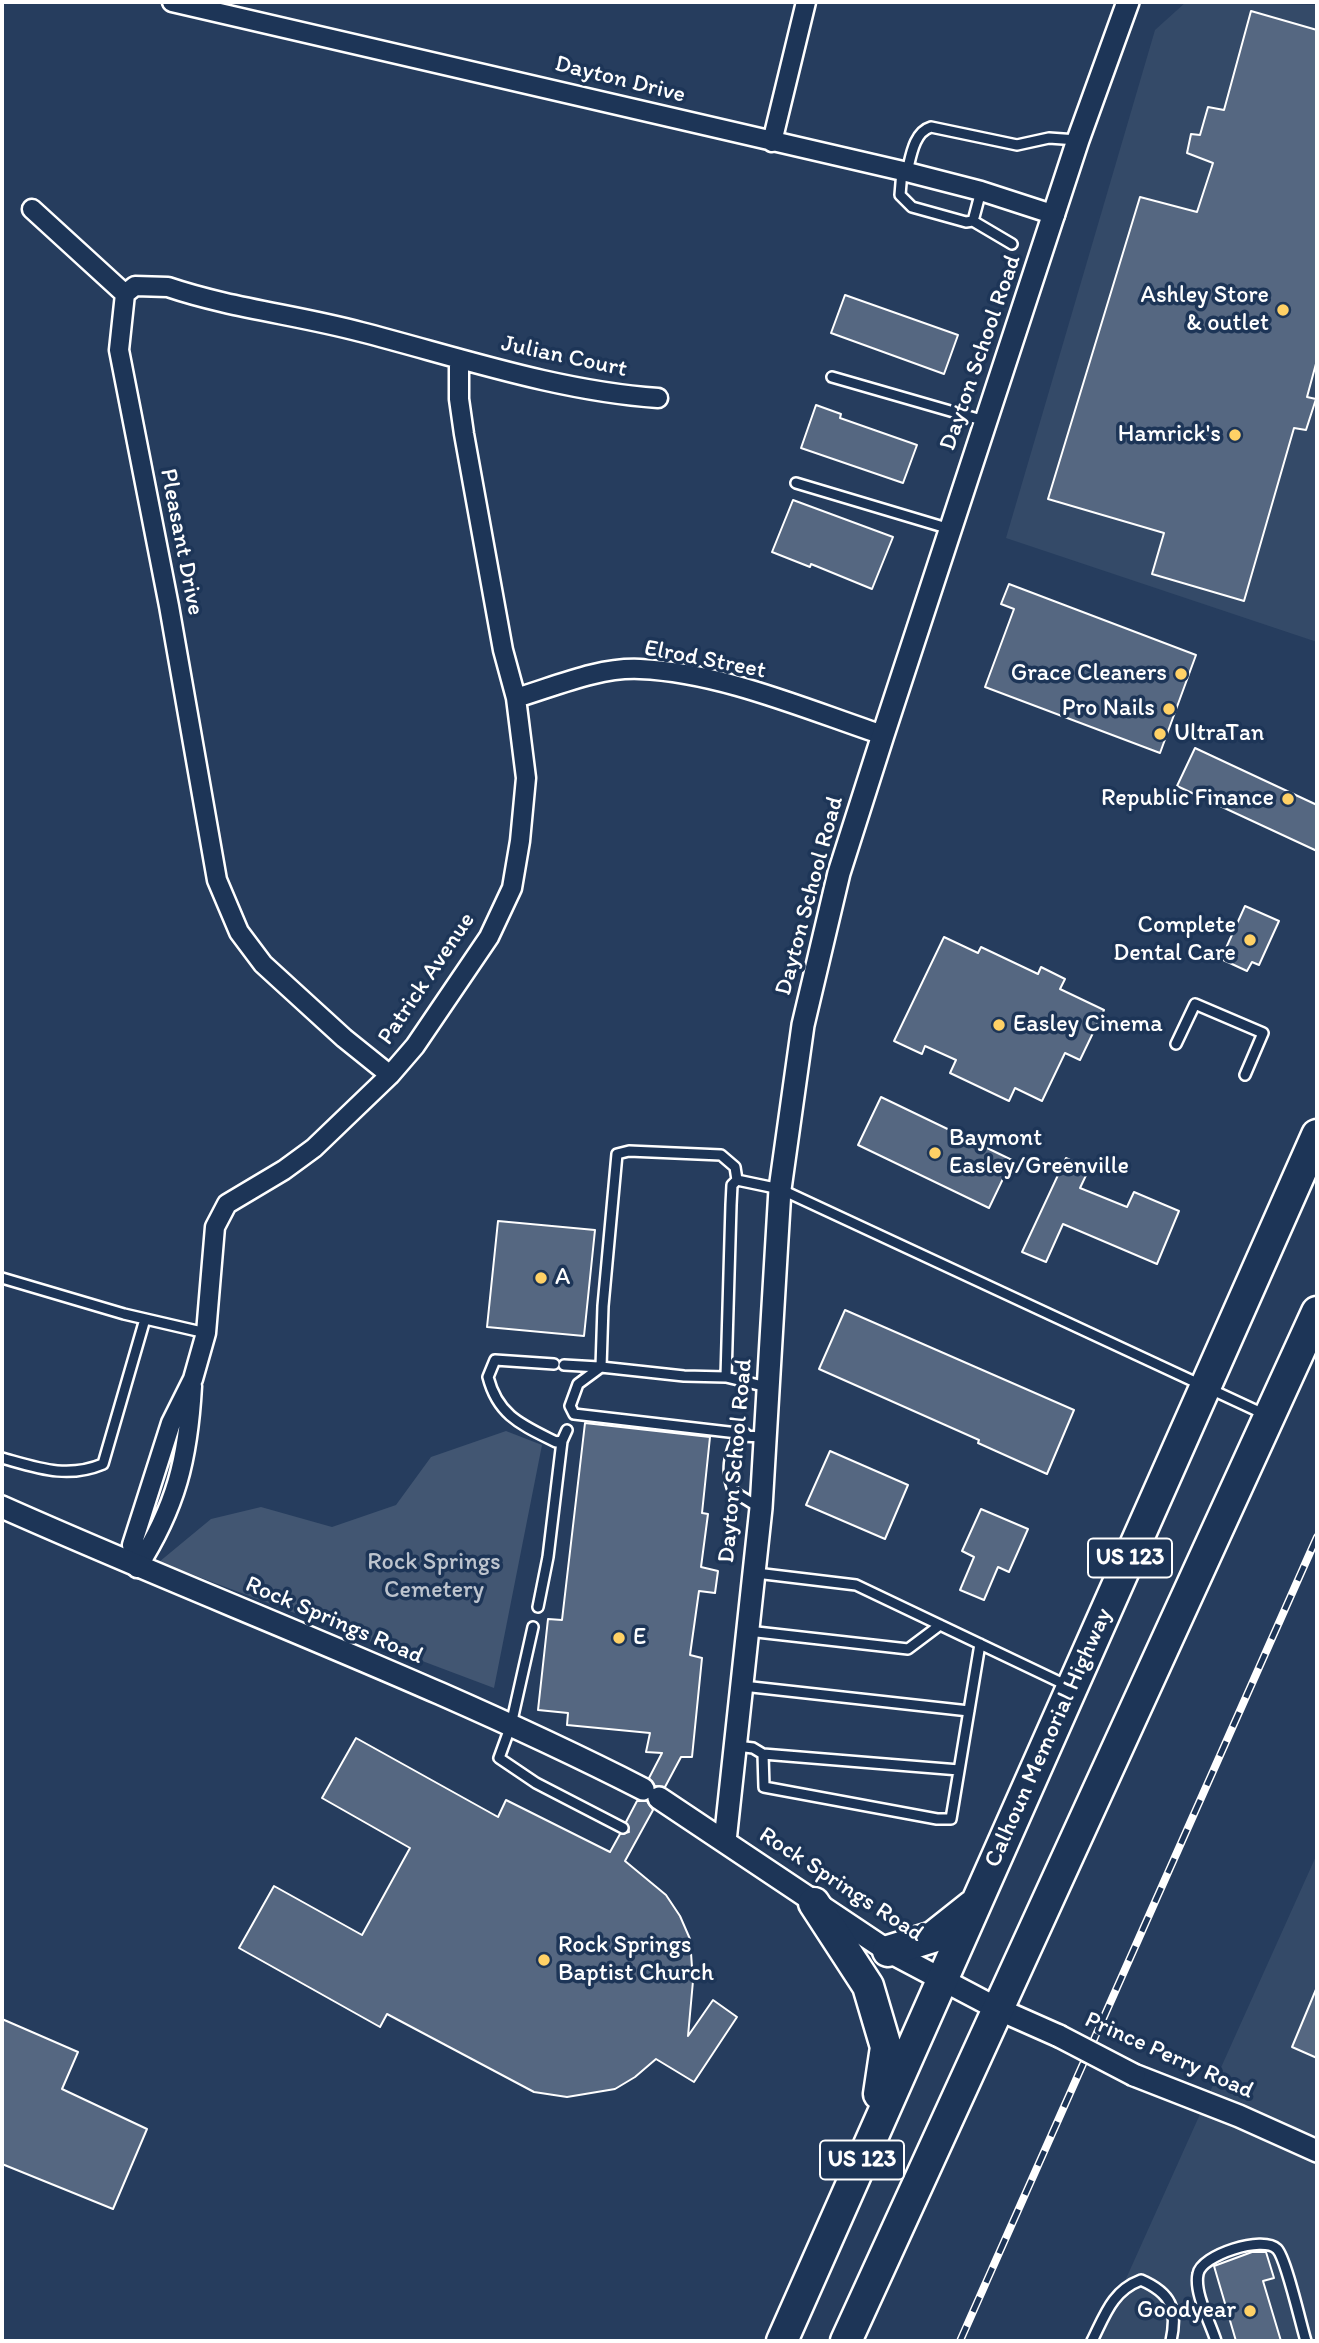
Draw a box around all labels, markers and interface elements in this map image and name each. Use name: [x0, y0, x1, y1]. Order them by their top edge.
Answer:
street label: Dayton Drive: [552, 50, 688, 110]
street label: Dayton School Road: [934, 251, 1028, 455]
place label: Ashley Store & outlet: [1141, 282, 1269, 338]
marker: Ashley Store & outlet: [1275, 302, 1291, 318]
street label: Julian Court: [499, 330, 629, 384]
place label: Hamrick's: [1118, 421, 1221, 449]
marker: Hamrick's: [1227, 427, 1243, 443]
street label: Pleasant Drive: [153, 466, 209, 618]
street label: Elrod Street: [642, 634, 768, 686]
place label: Grace Cleaners: [1011, 660, 1167, 688]
marker: Grace Cleaners: [1173, 666, 1189, 682]
place label: Pro Nails: [1062, 695, 1155, 723]
marker: Pro Nails: [1161, 701, 1177, 717]
place label: UltraTan: [1174, 720, 1264, 748]
marker: UltraTan: [1152, 726, 1168, 742]
place label: Republic Finance: [1101, 785, 1274, 813]
marker: Republic Finance: [1280, 791, 1296, 807]
street label: Dayton School Road: [770, 793, 850, 999]
street label: Patrick Avenue: [372, 907, 482, 1051]
place label: Complete Dental Care: [1113, 912, 1236, 968]
marker: Complete Dental Care: [1242, 932, 1258, 948]
place label: Easley Cinema: [1013, 1011, 1163, 1039]
marker: Easley Cinema: [991, 1017, 1007, 1033]
place label: Baymont Easley/Greenville: [949, 1125, 1129, 1181]
marker: Baymont Easley/Greenville: [927, 1145, 943, 1161]
place label: A: [555, 1264, 570, 1292]
marker: A: [533, 1270, 549, 1286]
street label: Dayton School Road: [713, 1358, 759, 1564]
road number: US 123: [1088, 1539, 1172, 1578]
park label: Rock Springs Cemetery: [367, 1549, 501, 1605]
street label: Rock Springs Road: [241, 1571, 427, 1671]
street label: Calhoun Memorial Highway: [979, 1604, 1119, 1872]
place label: E: [633, 1624, 646, 1652]
marker: E: [611, 1630, 627, 1646]
street label: Rock Springs Road: [753, 1821, 929, 1949]
place label: Rock Springs Baptist Church: [558, 1932, 714, 1988]
marker: Rock Springs Baptist Church: [536, 1952, 552, 1968]
street label: Prince Perry Road: [1080, 2006, 1258, 2106]
road number: US 123: [820, 2140, 904, 2180]
place label: Goodyear: [1137, 2297, 1236, 2325]
marker: Goodyear: [1242, 2303, 1258, 2319]

